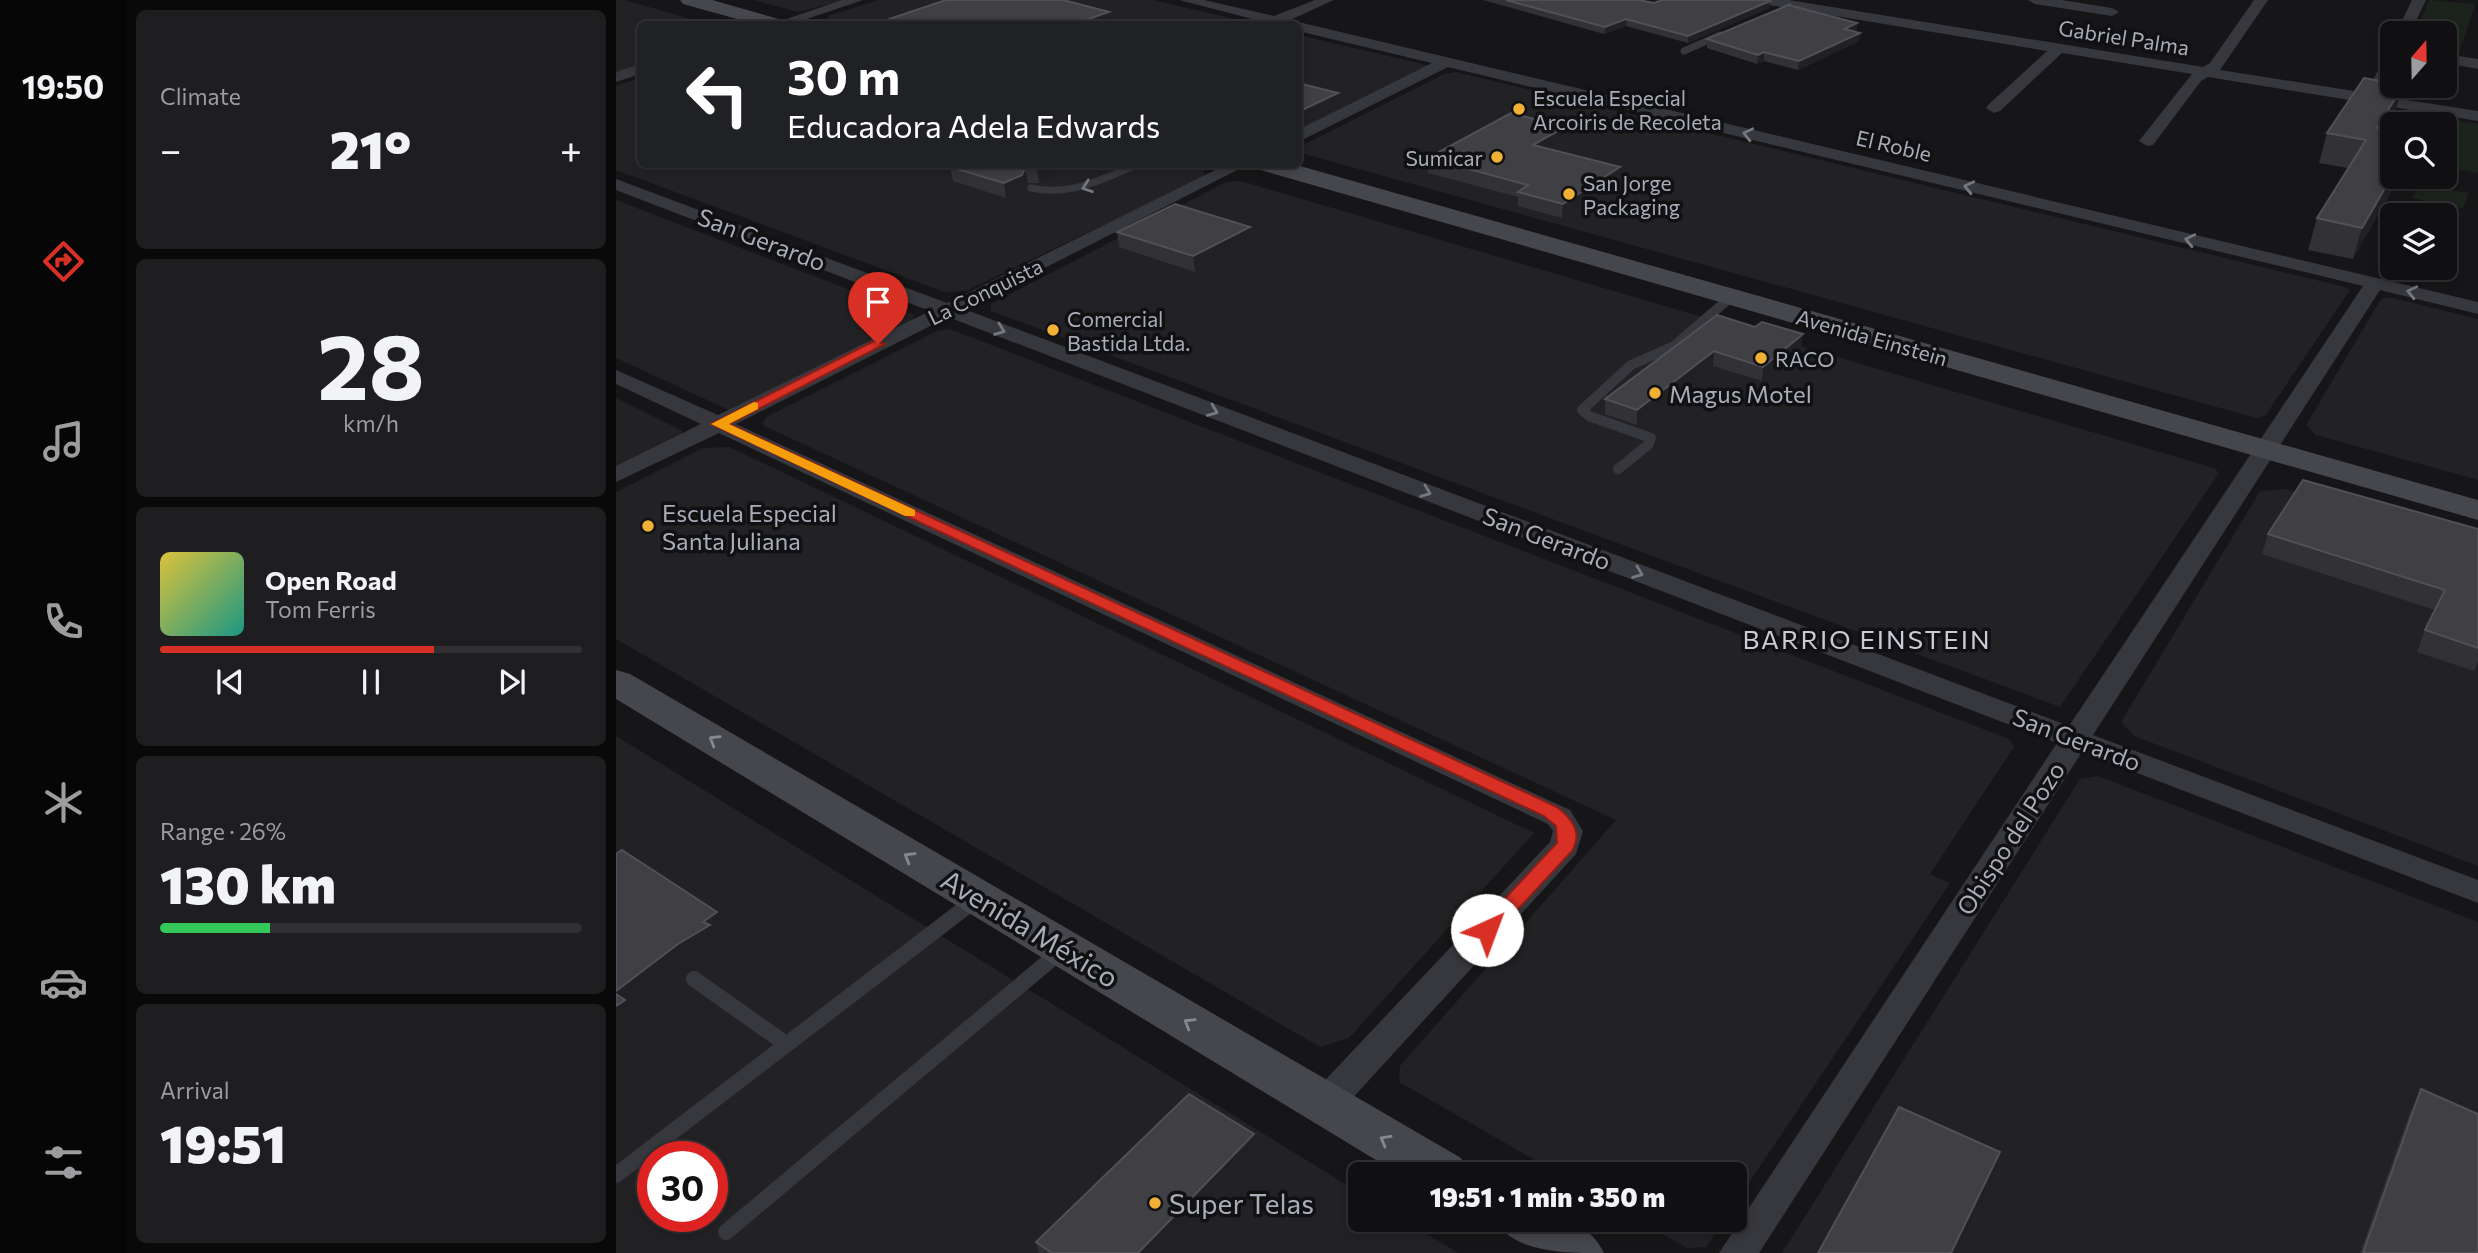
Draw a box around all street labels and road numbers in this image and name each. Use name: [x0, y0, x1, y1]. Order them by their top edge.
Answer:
street label: Gabriel Palma: [2057, 14, 2191, 60]
street label: El Roble: [1854, 124, 1934, 166]
street label: San Gerardo: [694, 201, 830, 277]
street label: La Conquista: [924, 252, 1046, 330]
street label: Avenida Einstein: [1794, 303, 1950, 371]
street label: San Gerardo: [1479, 500, 1615, 576]
street label: San Gerardo: [2009, 701, 2145, 777]
street label: Obispo del Pozo: [1950, 756, 2070, 920]
street label: Avenida México: [935, 862, 1125, 994]

